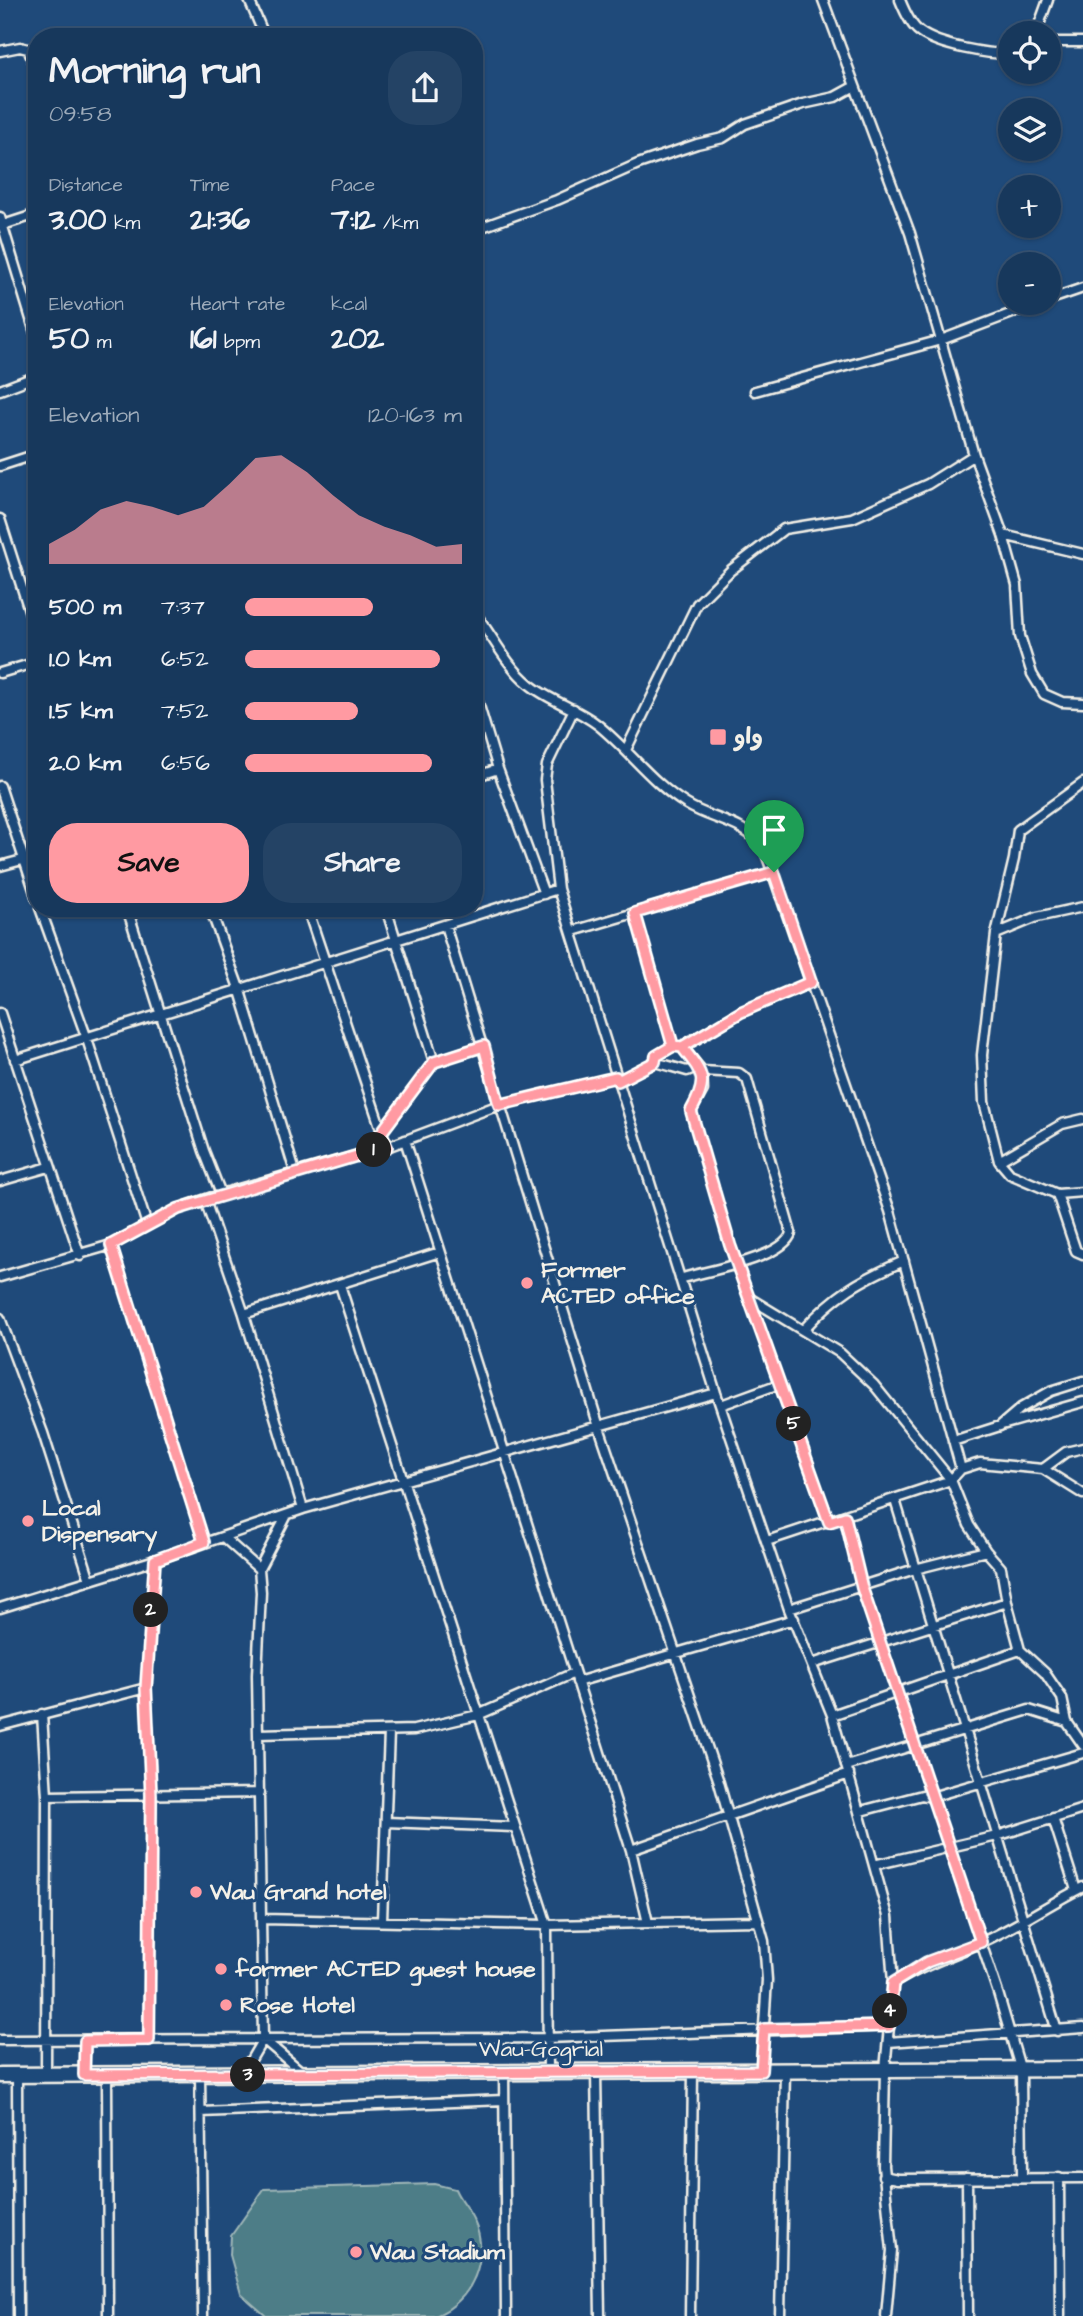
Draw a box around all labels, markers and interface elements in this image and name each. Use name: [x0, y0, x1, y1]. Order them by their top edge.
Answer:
map controls: [998, 21, 1061, 315]
button: locate: [998, 21, 1061, 84]
text: Morning run: [49, 46, 261, 98]
button: share: [388, 51, 462, 125]
text: 09:58: [49, 98, 112, 130]
button: layers: [998, 98, 1061, 161]
text: Distance: [49, 172, 123, 199]
text: Time: [190, 172, 230, 199]
text: Pace: [331, 172, 375, 199]
button: +: [998, 175, 1061, 238]
text: 3.00: [49, 199, 106, 241]
text: 21:36: [190, 199, 250, 241]
text: 7:12: [331, 199, 375, 241]
text: km: [106, 210, 140, 237]
text: /km: [375, 210, 418, 237]
button: −: [998, 252, 1061, 315]
text: Elevation: [49, 291, 124, 318]
text: Heart rate: [190, 291, 285, 318]
text: kcal: [331, 291, 367, 318]
text: 50: [49, 318, 89, 360]
text: 161: [190, 318, 216, 360]
text: 202: [331, 318, 384, 360]
text: m: [89, 329, 112, 356]
text: bpm: [216, 329, 260, 356]
text: Elevation: [49, 399, 140, 431]
text: 120–163 m: [368, 399, 462, 431]
text: 500 m: [49, 591, 121, 623]
text: 7:37: [161, 591, 205, 623]
text: 1.0 km: [49, 643, 111, 675]
text: 6:52: [161, 643, 209, 675]
text: 1.5 km: [49, 695, 113, 727]
text: 7:52: [161, 695, 208, 727]
place label: واو: [733, 721, 763, 753]
marker: واو: [708, 727, 728, 747]
text: 2.0 km: [49, 747, 121, 779]
text: 6:56: [161, 747, 210, 779]
pin: [744, 800, 804, 872]
icon: arrive: [755, 811, 793, 849]
button: Save: [49, 823, 249, 903]
button: Share: [263, 823, 462, 903]
pin: 1: [356, 1132, 392, 1168]
text: 1: [372, 1136, 375, 1163]
place label: Former ACTED office: [541, 1254, 695, 1312]
marker: Former ACTED office: [519, 1275, 535, 1291]
pin: 5: [776, 1406, 812, 1442]
text: 5: [787, 1410, 800, 1437]
place label: Local Dispensary: [42, 1492, 158, 1552]
marker: Local Dispensary: [20, 1513, 36, 1529]
pin: 2: [134, 1592, 168, 1628]
text: 2: [145, 1596, 156, 1623]
place label: Wau Grand hotel: [209, 1876, 387, 1908]
marker: Wau Grand hotel: [188, 1884, 204, 1900]
place label: former ACTED guest house: [234, 1953, 536, 1986]
marker: former ACTED guest house: [213, 1961, 229, 1977]
place label: Rose Hotel: [240, 1989, 355, 2021]
pin: 4: [872, 1994, 908, 2028]
marker: Rose Hotel: [218, 1997, 234, 2013]
text: 4: [883, 1997, 896, 2024]
street label: Wau-Gogrial: [479, 2033, 603, 2066]
pin: 3: [230, 2058, 266, 2092]
text: 3: [243, 2061, 252, 2088]
place label: Wau Stadium: [369, 2236, 506, 2268]
marker: Wau Stadium: [348, 2244, 364, 2260]

